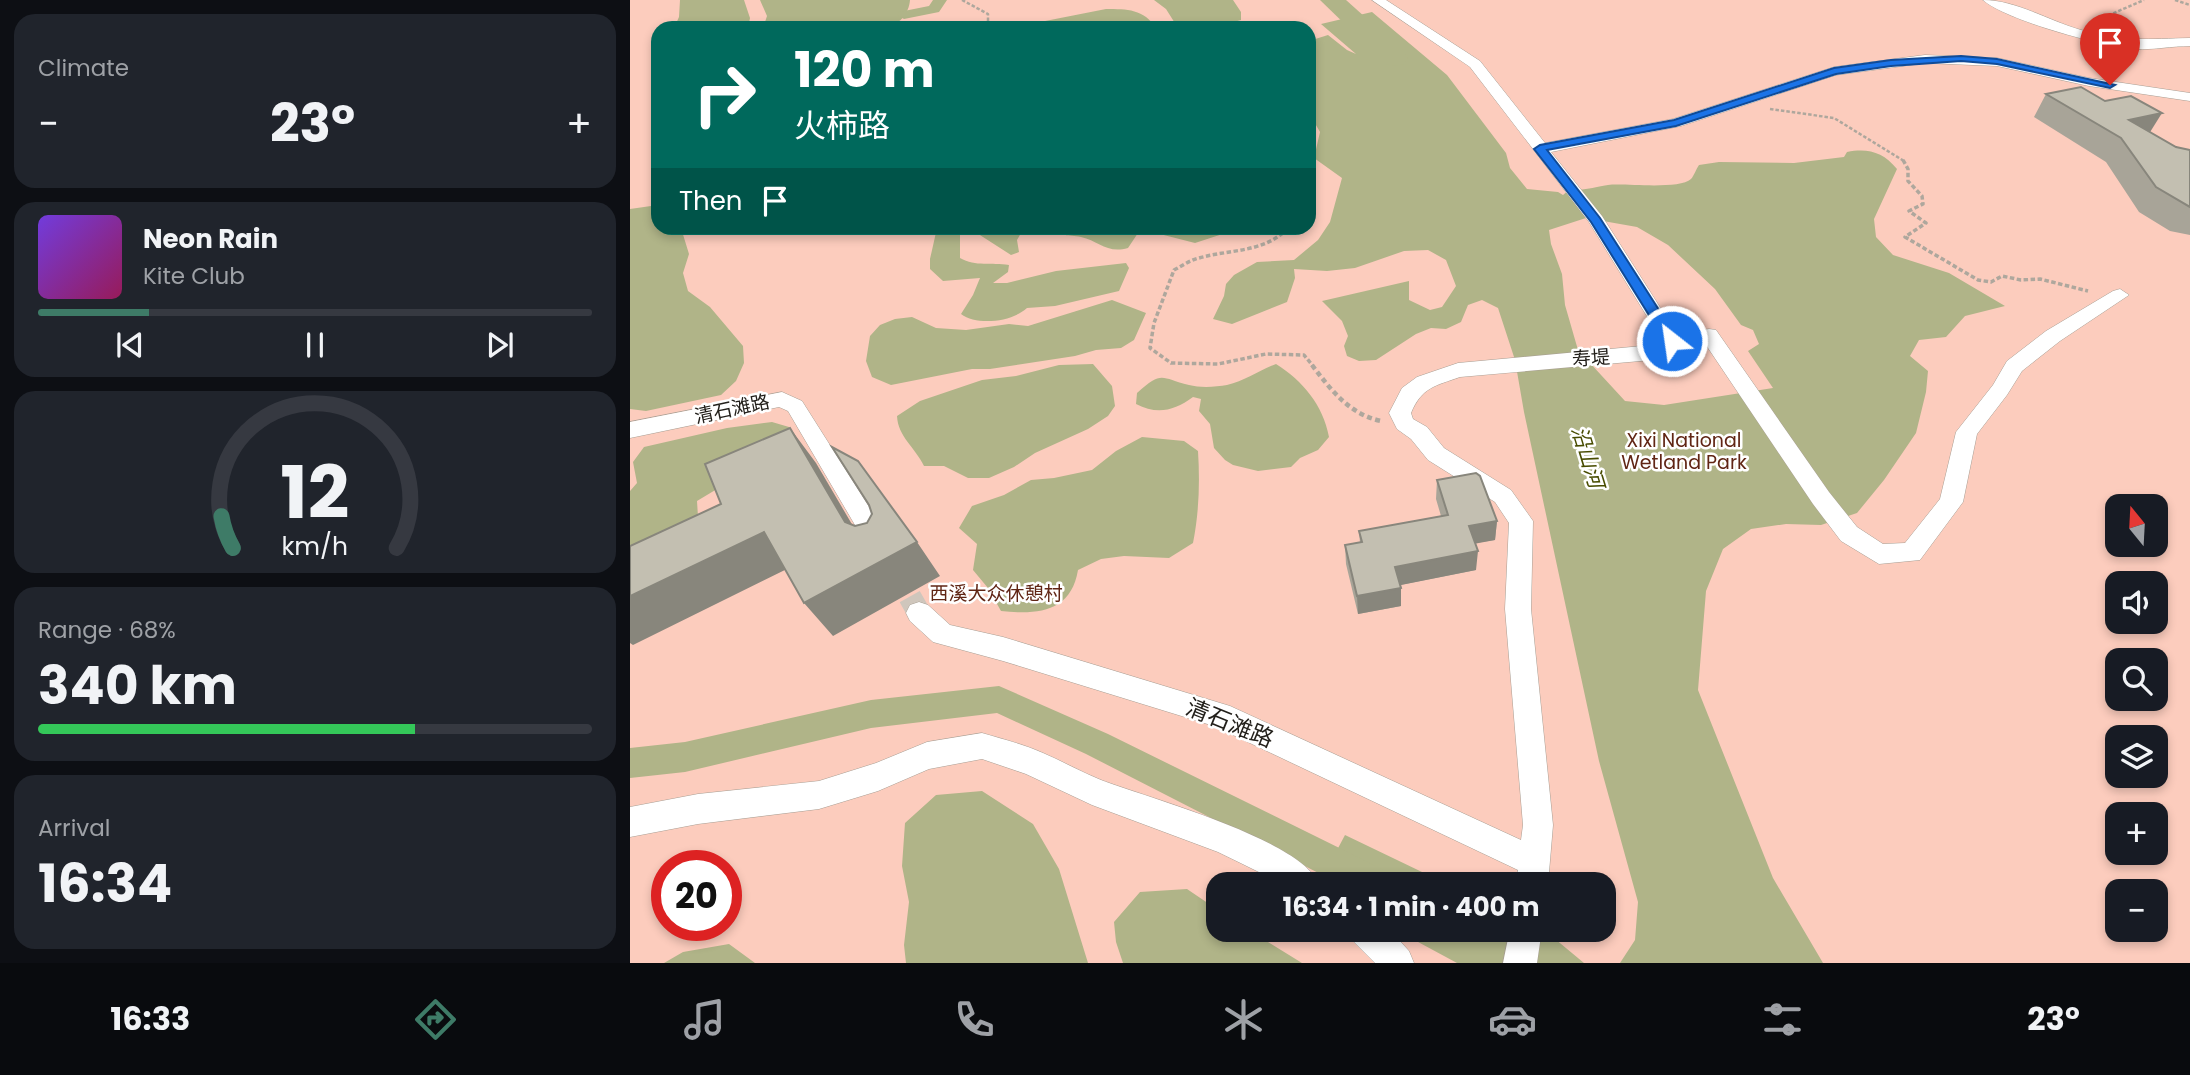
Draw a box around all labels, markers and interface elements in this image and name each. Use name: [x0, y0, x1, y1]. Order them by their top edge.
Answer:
pin: [2080, 13, 2140, 85]
icon: arrive: [2091, 24, 2129, 62]
text: 120 m: [794, 36, 935, 104]
icon: right: [679, 49, 770, 140]
text: Climate: [38, 52, 129, 84]
text: 23°: [270, 87, 355, 160]
text: −: [38, 97, 59, 150]
text: +: [566, 97, 592, 150]
text: 火柿路: [794, 103, 890, 148]
icon: arrive: [756, 182, 794, 220]
text: Then: [679, 183, 742, 219]
text: Neon Rain: [143, 221, 278, 257]
text: Kite Club: [143, 260, 245, 292]
position arrow: [1635, 304, 1709, 378]
icon: previous: [111, 326, 149, 364]
icon: pause: [296, 326, 334, 364]
icon: next: [481, 326, 519, 364]
street label: 寿堤: [1571, 343, 1611, 373]
street label: 清石滩路: [692, 388, 772, 430]
water label: 沿山河: [1565, 423, 1612, 495]
park label: Xixi National Wetland Park: [1621, 427, 1747, 476]
text: 12: [281, 442, 349, 543]
north arrow: [2105, 494, 2168, 556]
map controls: [2105, 494, 2168, 942]
text: km/h: [282, 528, 348, 563]
button: sound: [2105, 571, 2168, 634]
park label: 西溪大众休憩村: [929, 580, 1063, 607]
text: Range · 68%: [38, 614, 176, 646]
button: search: [2105, 648, 2168, 711]
text: 340 km: [38, 649, 237, 722]
street label: 清石滩路: [1181, 691, 1279, 755]
button: layers: [2105, 725, 2168, 788]
button: +: [2105, 802, 2168, 865]
text: Arrival: [38, 812, 110, 844]
text: 16:34: [38, 847, 172, 920]
speed limit sign: 20: [651, 850, 742, 941]
button: −: [2105, 879, 2168, 942]
text: 16:34 · 1 min · 400 m: [1282, 889, 1540, 925]
icon: directions: [411, 995, 460, 1044]
icon: music: [680, 995, 729, 1044]
icon: phone: [950, 995, 999, 1044]
icon: climate: [1219, 995, 1268, 1044]
icon: car: [1488, 995, 1537, 1044]
icon: filters: [1758, 995, 1807, 1044]
text: 16:33: [110, 996, 190, 1041]
text: 23°: [2027, 996, 2080, 1041]

